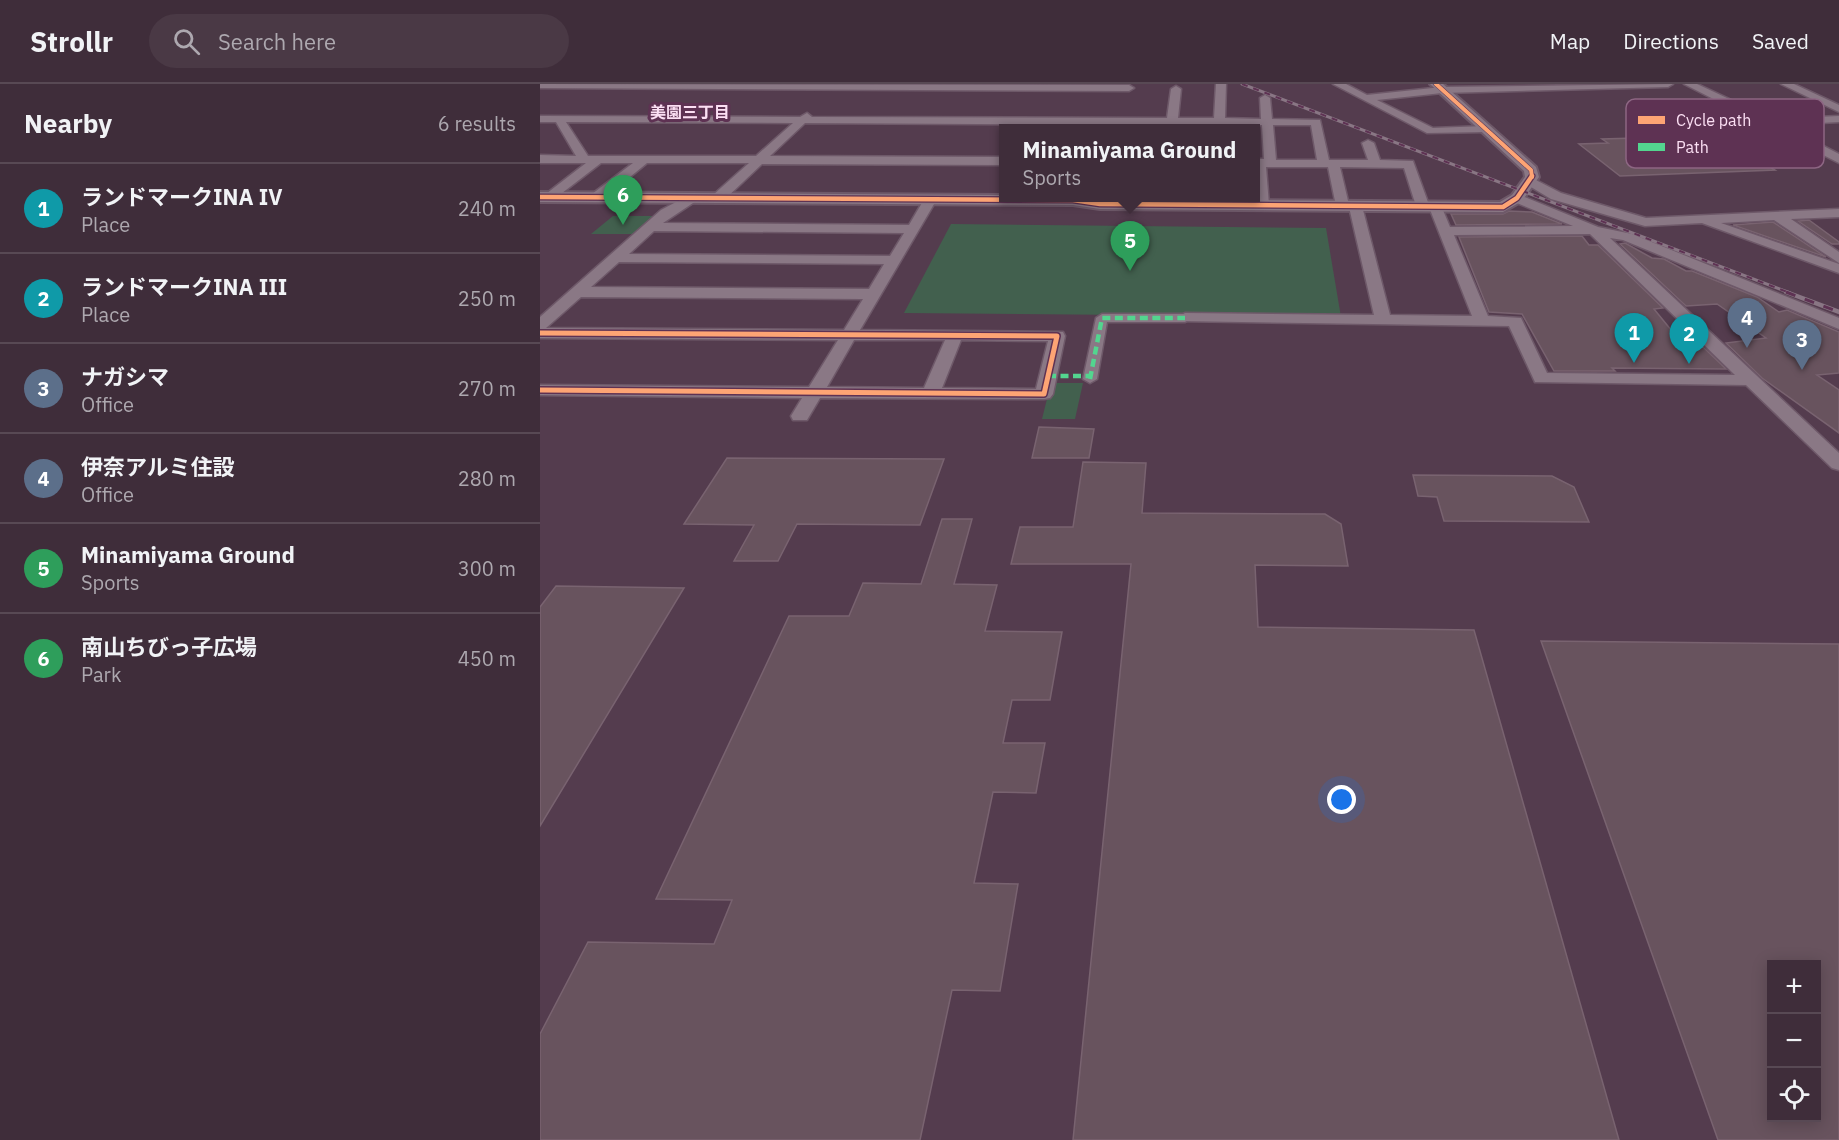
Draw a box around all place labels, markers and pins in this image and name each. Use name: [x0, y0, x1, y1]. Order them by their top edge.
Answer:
pin: 6: [604, 176, 643, 225]
pin: 5: [1110, 222, 1150, 271]
pin: 4: [1728, 298, 1766, 348]
pin: 1: [1614, 314, 1654, 363]
pin: 2: [1670, 314, 1708, 364]
pin: 3: [1782, 320, 1822, 370]

